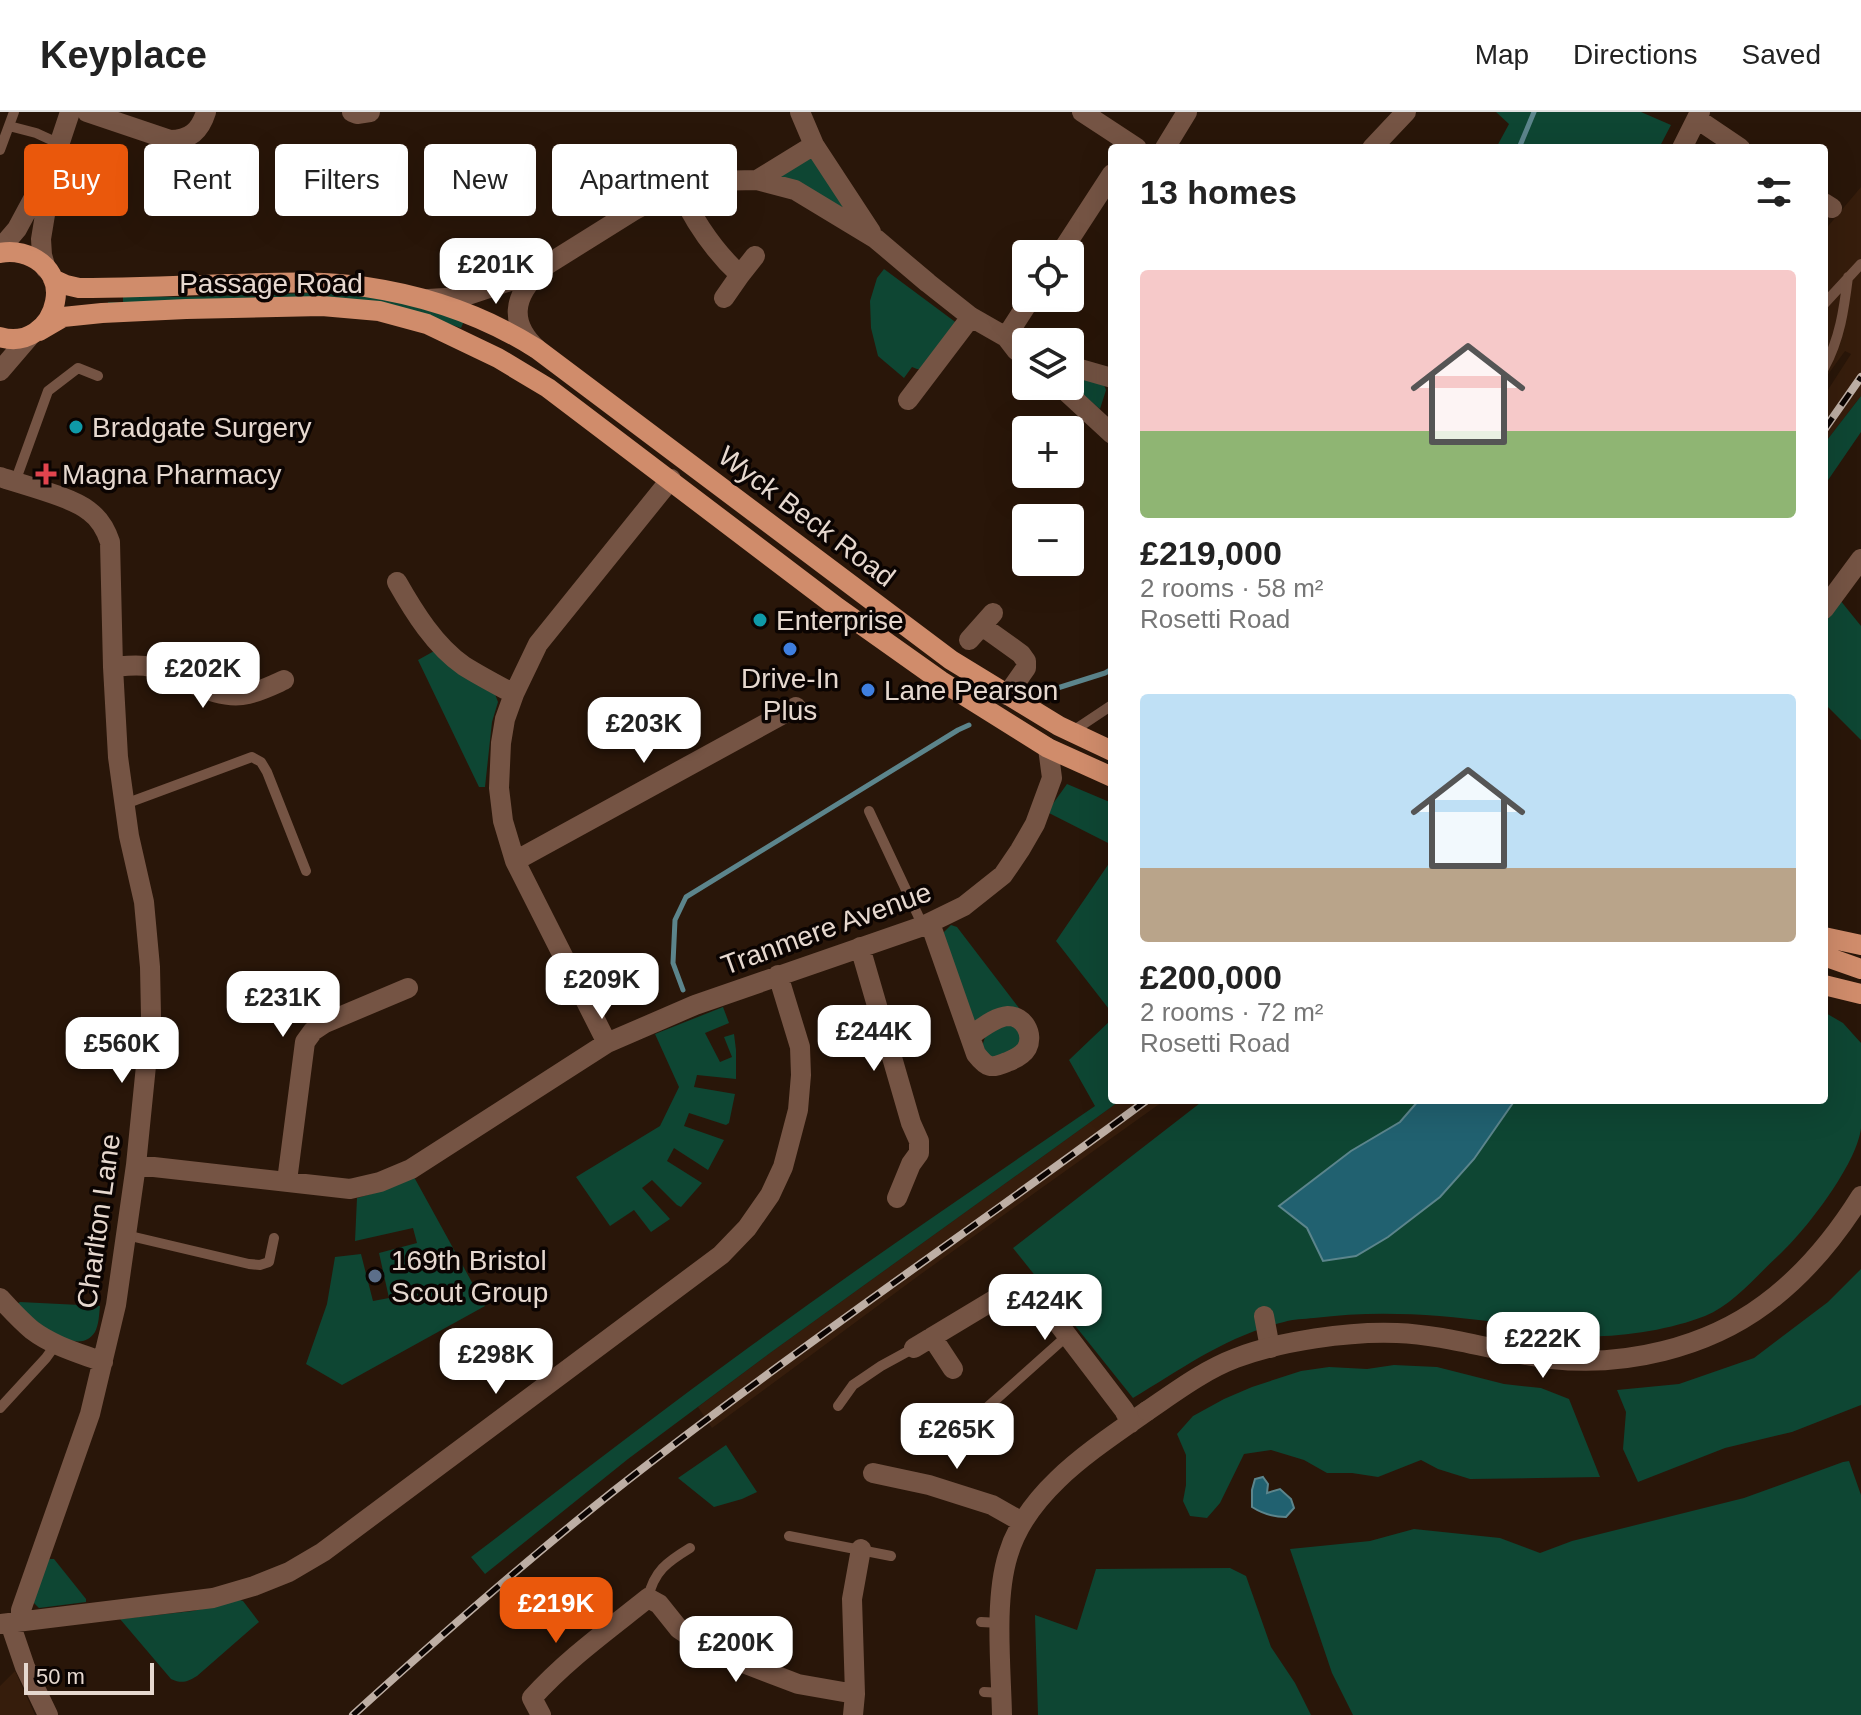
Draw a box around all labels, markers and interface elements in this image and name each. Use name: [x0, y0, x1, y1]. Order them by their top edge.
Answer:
text: Keyplace: [40, 34, 207, 76]
text: Map: [1475, 39, 1529, 70]
text: Directions: [1573, 39, 1698, 70]
text: Saved: [1742, 39, 1821, 70]
chip: Buy: [24, 144, 128, 216]
chip: Rent: [144, 144, 259, 216]
chip: Filters: [275, 144, 408, 216]
chip: New: [424, 144, 536, 216]
chip: Apartment: [552, 144, 737, 216]
icon: filters: [1752, 170, 1796, 214]
text: 13 homes: [1140, 173, 1297, 211]
pin: £201K: [440, 238, 552, 306]
map controls: [1012, 240, 1084, 576]
button: locate: [1012, 240, 1084, 312]
text: £201K: [458, 249, 534, 279]
street label: Passage Road: [179, 268, 363, 299]
icon: home: [1396, 322, 1540, 466]
button: layers: [1012, 328, 1084, 400]
place label: Bradgate Surgery: [92, 412, 311, 443]
button: +: [1012, 416, 1084, 488]
marker: Bradgate Surgery: [67, 418, 85, 436]
street label: Wyck Beck Road: [712, 440, 901, 593]
place label: Magna Pharmacy: [62, 459, 281, 490]
marker: Magna Pharmacy: [37, 465, 55, 483]
button: −: [1012, 504, 1084, 576]
text: £219,000: [1140, 534, 1282, 572]
text: 2 rooms · 58 m²: [1140, 573, 1324, 603]
text: Rosetti Road: [1140, 604, 1290, 634]
place label: Enterprise: [776, 605, 904, 636]
marker: Enterprise: [751, 611, 769, 629]
marker: Drive-In Plus: [781, 640, 799, 658]
pin: £202K: [147, 642, 259, 710]
text: £202K: [165, 653, 241, 683]
place label: Drive-In Plus: [741, 663, 839, 726]
place label: Lane Pearson: [884, 675, 1058, 706]
marker: Lane Pearson: [859, 681, 877, 699]
pin: £203K: [588, 697, 700, 765]
text: £203K: [606, 708, 682, 738]
icon: home: [1396, 746, 1540, 890]
street label: Tranmere Avenue: [717, 876, 935, 981]
pin: £209K: [546, 953, 658, 1021]
text: £200,000: [1140, 958, 1282, 996]
text: £209K: [564, 964, 640, 994]
pin: £231K: [227, 971, 339, 1039]
text: £231K: [245, 982, 321, 1012]
text: 2 rooms · 72 m²: [1140, 997, 1324, 1027]
pin: £244K: [818, 1005, 930, 1073]
text: £244K: [836, 1016, 912, 1046]
pin: £560K: [66, 1017, 178, 1085]
text: £560K: [84, 1028, 160, 1058]
text: Rosetti Road: [1140, 1028, 1290, 1058]
street label: Charlton Lane: [71, 1132, 126, 1310]
place label: 169th Bristol Scout Group: [391, 1245, 548, 1308]
marker: 169th Bristol Scout Group: [366, 1267, 384, 1285]
pin: £424K: [989, 1274, 1101, 1342]
text: £424K: [1007, 1285, 1083, 1315]
pin: £222K: [1487, 1312, 1599, 1380]
text: £222K: [1505, 1323, 1581, 1353]
pin: £298K: [440, 1328, 552, 1396]
text: £298K: [458, 1339, 534, 1369]
pin: £265K: [901, 1403, 1013, 1471]
text: £265K: [919, 1414, 995, 1444]
pin: £219K: [500, 1577, 612, 1645]
text: £219K: [518, 1588, 594, 1618]
pin: £200K: [680, 1616, 792, 1684]
text: £200K: [698, 1627, 774, 1657]
scale bar: [24, 1659, 154, 1695]
text: 50 m: [36, 1664, 85, 1689]

